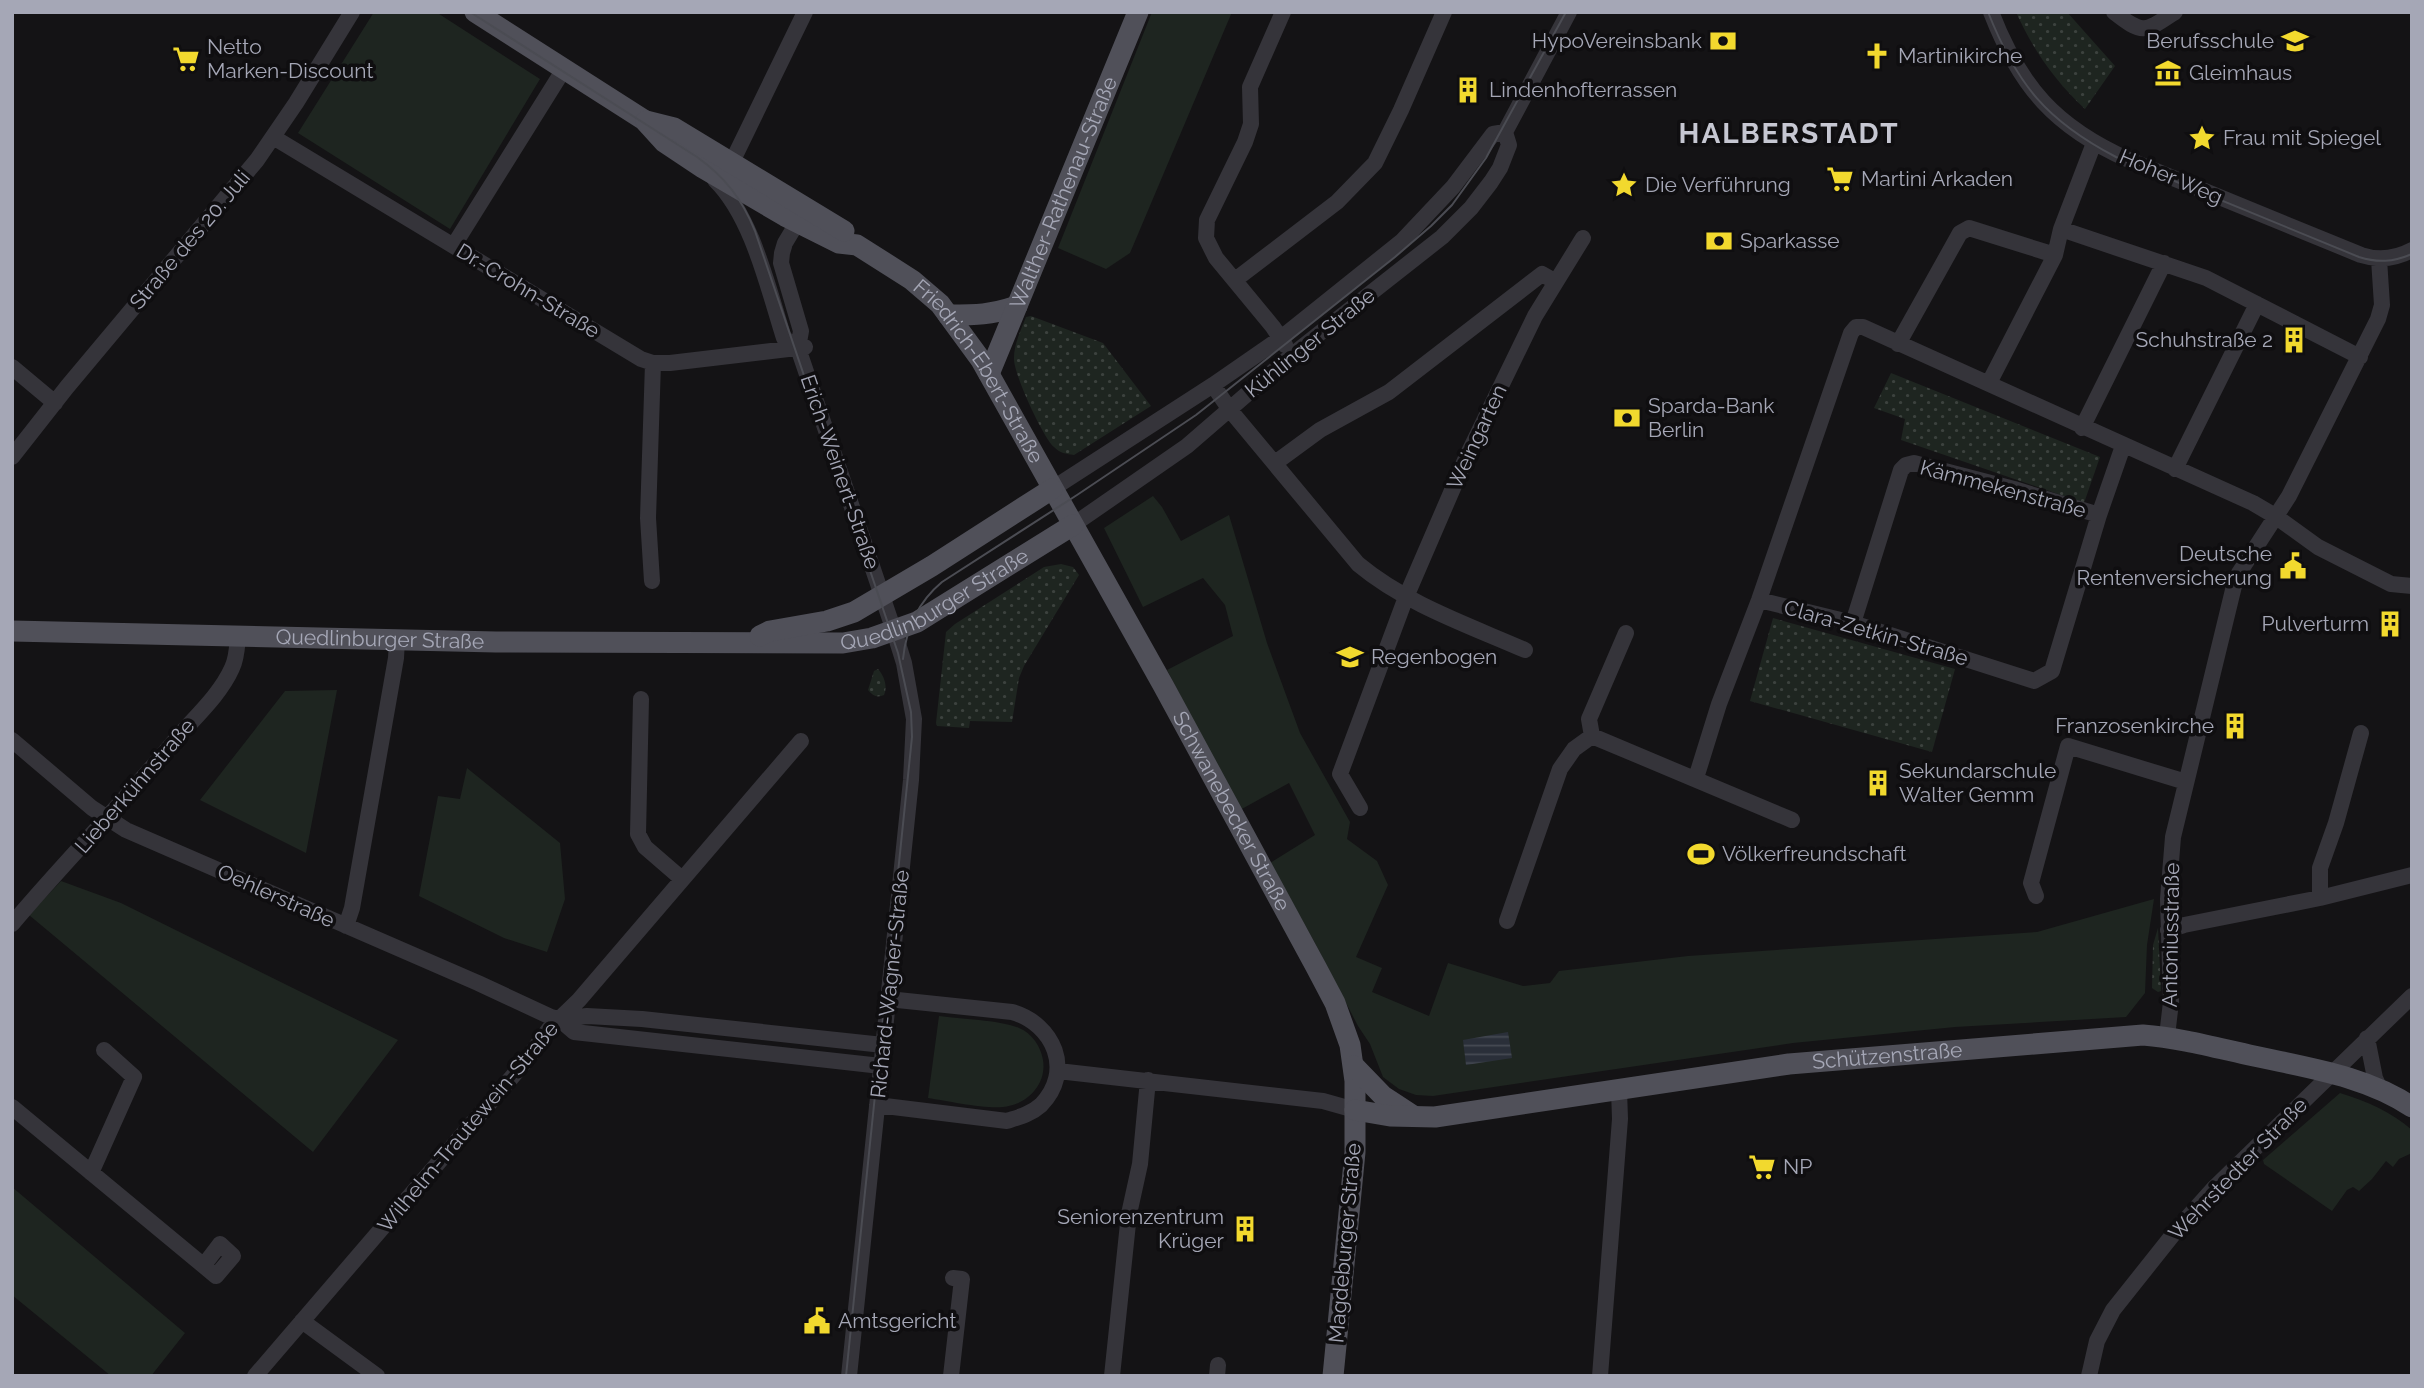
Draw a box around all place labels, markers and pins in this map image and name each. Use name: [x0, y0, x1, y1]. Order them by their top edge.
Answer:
bank icon: HypoVereinsbank: [1708, 26, 1738, 56]
school or university icon: Berufsschule: [2280, 26, 2310, 56]
place label: HypoVereinsbank: [1532, 28, 1702, 53]
place label: Berufsschule: [2146, 28, 2274, 53]
place label: Netto Marken-Discount: [207, 34, 373, 83]
church icon: Martinikirche: [1862, 41, 1892, 71]
place label: Martinikirche: [1898, 43, 2022, 68]
supermarket icon: Netto Marken-Discount: [171, 44, 201, 74]
museum icon: Gleimhaus: [2153, 58, 2183, 88]
place label: Gleimhaus: [2189, 60, 2292, 85]
building icon: Lindenhofterrassen: [1453, 75, 1483, 105]
place label: Lindenhofterrassen: [1489, 77, 1677, 102]
place icon: Frau mit Spiegel: [2187, 123, 2217, 153]
place label: Frau mit Spiegel: [2223, 125, 2381, 150]
supermarket icon: Martini Arkaden: [1825, 164, 1855, 194]
place label: Martini Arkaden: [1861, 166, 2013, 191]
place icon: Die Verführung: [1609, 170, 1639, 200]
place label: Die Verführung: [1645, 172, 1791, 197]
bank icon: Sparkasse: [1704, 226, 1734, 256]
place label: Sparkasse: [1740, 228, 1840, 253]
building icon: Schuhstraße 2: [2279, 325, 2309, 355]
place label: Schuhstraße 2: [2136, 327, 2273, 352]
place label: Sparda-Bank Berlin: [1648, 393, 1774, 442]
bank icon: Sparda-Bank Berlin: [1612, 403, 1642, 433]
place label: Deutsche Rentenversicherung: [2077, 541, 2272, 590]
public building icon: Deutsche Rentenversicherung: [2278, 551, 2308, 581]
building icon: Pulverturm: [2375, 609, 2405, 639]
place label: Pulverturm: [2261, 611, 2369, 636]
school or university icon: Regenbogen: [1335, 642, 1365, 672]
place label: Regenbogen: [1371, 644, 1497, 669]
building icon: Franzosenkirche: [2220, 711, 2250, 741]
place label: Franzosenkirche: [2055, 713, 2214, 738]
place label: Sekundarschule Walter Gemm: [1899, 758, 2056, 807]
building icon: Sekundarschule Walter Gemm: [1863, 768, 1893, 798]
sports icon: Völkerfreundschaft: [1686, 839, 1716, 869]
place label: Völkerfreundschaft: [1722, 841, 1907, 866]
supermarket icon: NP: [1747, 1152, 1777, 1182]
place label: NP: [1783, 1154, 1812, 1179]
place label: Seniorenzentrum Krüger: [1057, 1204, 1225, 1253]
building icon: Seniorenzentrum Krüger: [1230, 1214, 1260, 1244]
public building icon: Amtsgericht: [802, 1306, 832, 1336]
place label: Amtsgericht: [838, 1308, 957, 1333]

